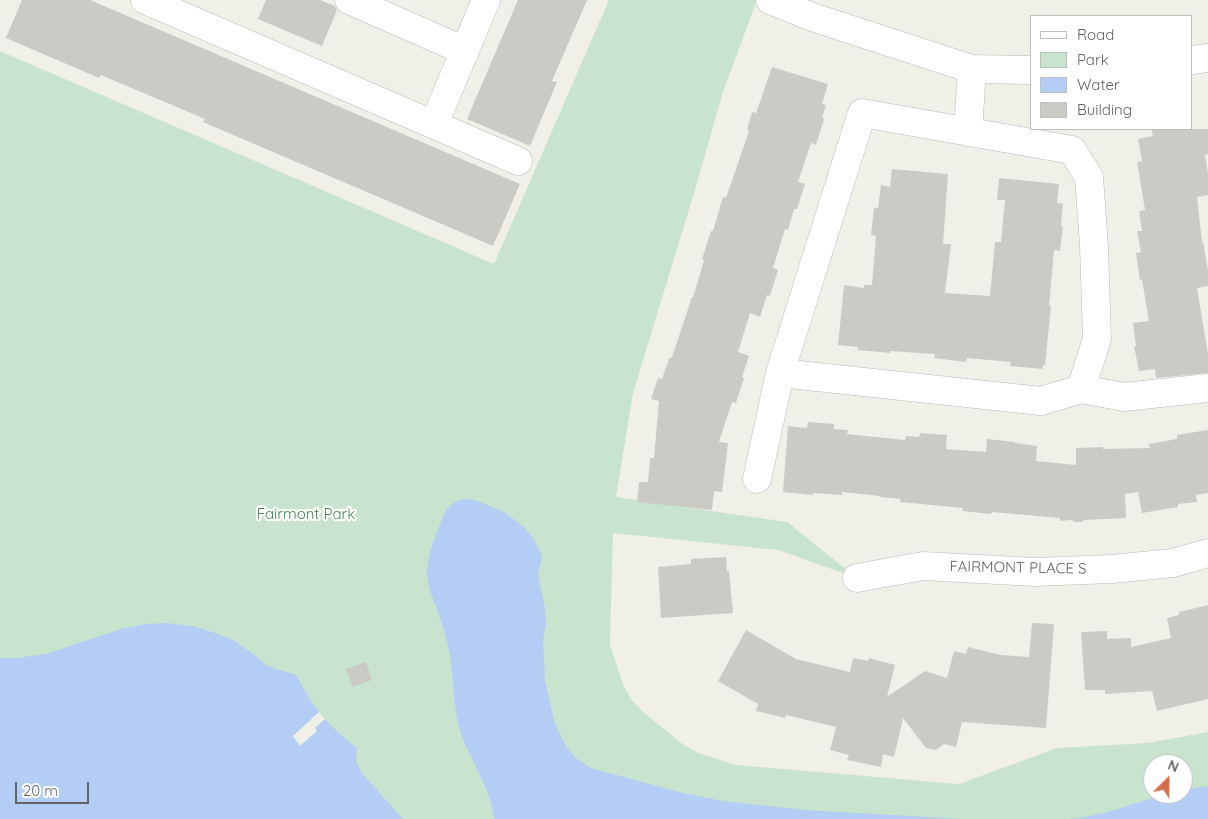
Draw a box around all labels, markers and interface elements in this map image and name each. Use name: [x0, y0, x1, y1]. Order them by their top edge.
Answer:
legend: [1030, 15, 1193, 130]
text: Road: [1077, 25, 1114, 44]
text: Park: [1077, 50, 1109, 69]
text: Water: [1077, 75, 1120, 94]
text: Building: [1077, 100, 1132, 119]
park label: Fairmont Park: [257, 505, 355, 523]
street label: FAIRMONT PLACE S: [949, 558, 1087, 578]
north arrow: [1143, 754, 1193, 804]
text: N: [1165, 756, 1182, 776]
scale bar: [18, 772, 91, 804]
text: 20 m: [23, 781, 58, 800]

